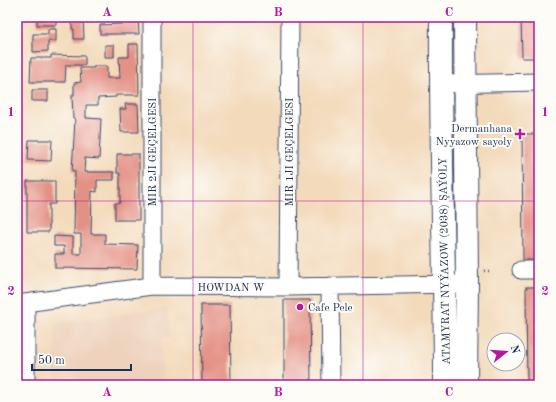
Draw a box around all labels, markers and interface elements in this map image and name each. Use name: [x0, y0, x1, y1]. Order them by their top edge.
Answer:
text: A: [102, 6, 112, 19]
text: B: [273, 6, 283, 19]
text: C: [445, 6, 453, 19]
street label: MIR 2JI GEÇELGESI: [148, 98, 159, 206]
street label: MIR 1JI GEÇELGESI: [285, 98, 296, 206]
text: 1: [7, 106, 15, 119]
text: 1: [541, 106, 549, 119]
place label: Dermanhana Nyyazow sayoly: [435, 124, 513, 148]
marker: Dermanhana Nyyazow sayoly: [515, 129, 525, 139]
street label: ATAMYRAT NYÝAZOW (2038) ŞAÝOLY: [436, 157, 453, 365]
street label: HOWDAN W: [198, 283, 265, 294]
text: 2: [7, 285, 15, 298]
text: 2: [541, 285, 549, 298]
marker: Cafe Pele: [295, 302, 305, 312]
place label: Cafe Pele: [308, 303, 353, 314]
north arrow: [486, 332, 526, 372]
text: N: [508, 344, 521, 356]
scale bar: [32, 346, 131, 372]
text: 50 m: [38, 354, 65, 367]
text: A: [102, 386, 112, 399]
text: B: [273, 386, 283, 399]
text: C: [445, 386, 453, 399]

